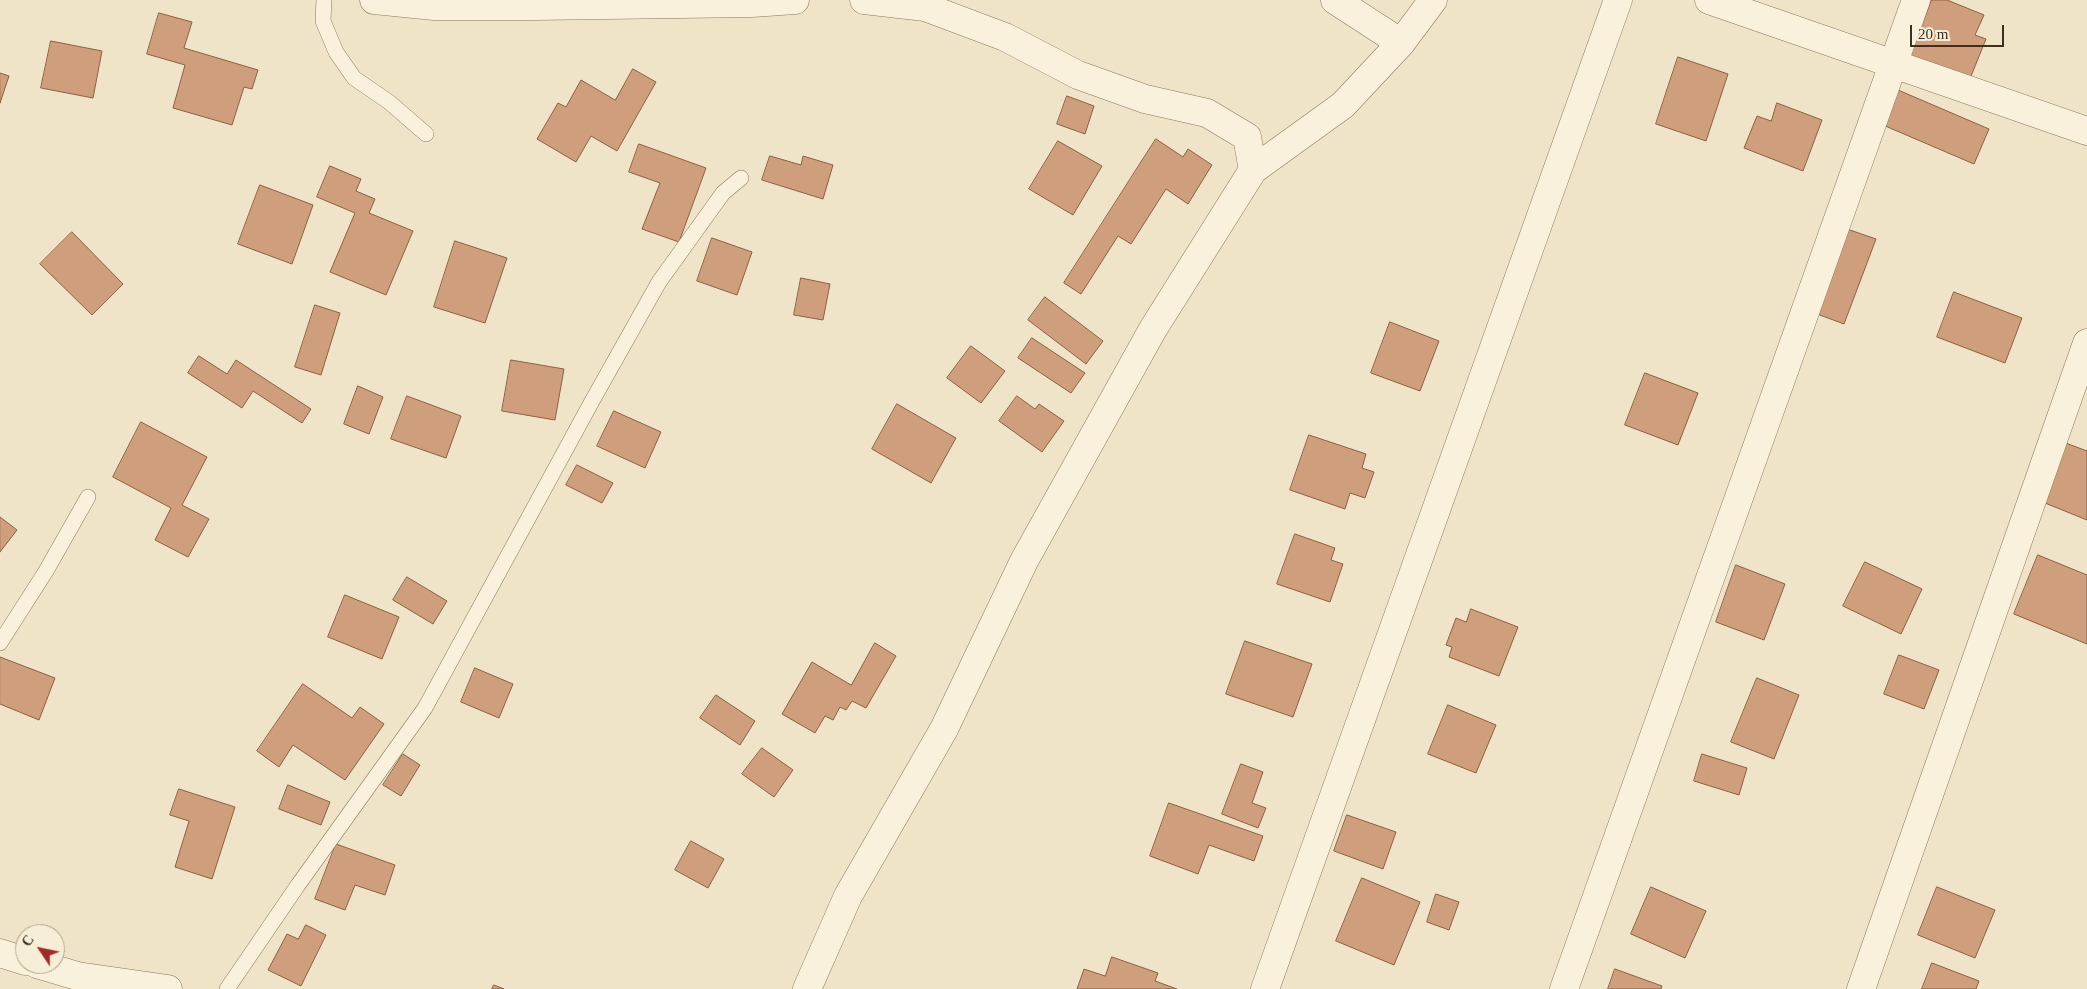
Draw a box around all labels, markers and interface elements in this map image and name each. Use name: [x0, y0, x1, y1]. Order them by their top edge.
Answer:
scale bar: [1912, 15, 2006, 47]
text: 20 m: [1918, 26, 1948, 42]
north arrow: [15, 924, 65, 974]
text: С: [19, 933, 37, 949]

